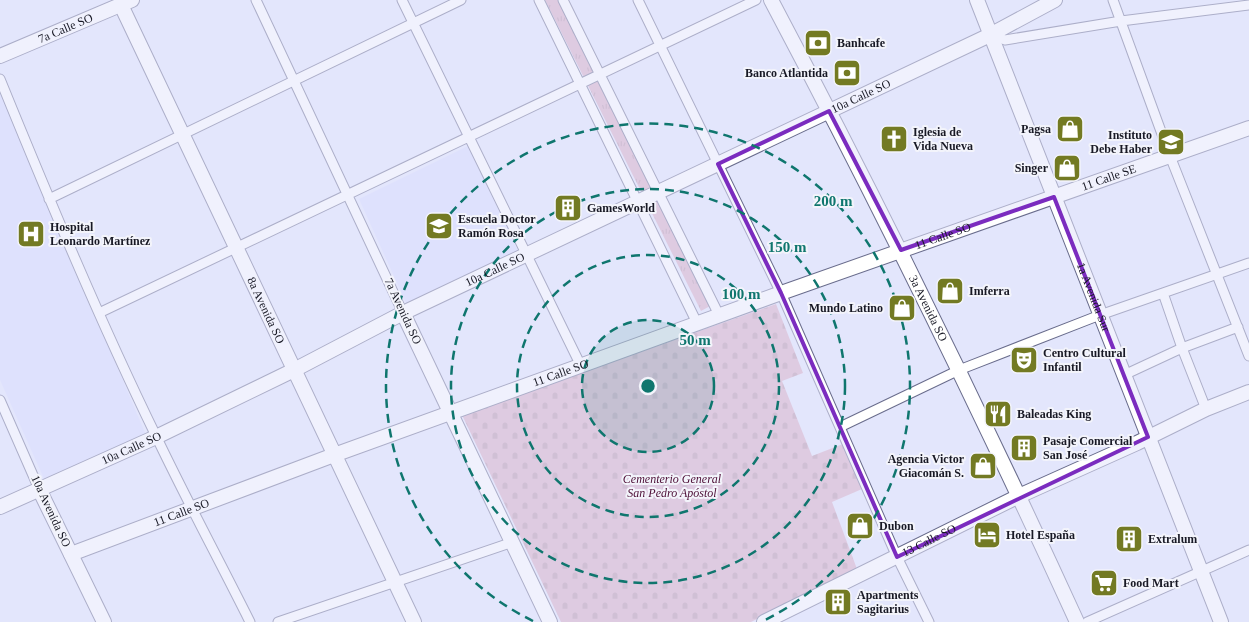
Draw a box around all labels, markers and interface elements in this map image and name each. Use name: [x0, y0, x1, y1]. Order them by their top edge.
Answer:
street label: 7a Calle SO: [36, 10, 95, 46]
bank icon: Banhcafe: [803, 28, 833, 58]
place label: Banhcafe: [837, 36, 886, 50]
bank icon: Banco Atlantida: [832, 58, 862, 88]
place label: Banco Atlantida: [745, 66, 828, 80]
street label: 10a Calle SO: [829, 76, 893, 116]
shop icon: Pagsa: [1055, 114, 1085, 144]
place label: Pagsa: [1021, 122, 1051, 136]
church icon: Iglesia de Vida Nueva: [879, 124, 909, 154]
place label: Iglesia de Vida Nueva: [913, 125, 973, 153]
school or university icon: Instituto Debe Haber: [1156, 127, 1186, 157]
place label: Instituto Debe Haber: [1090, 128, 1153, 156]
shop icon: Singer: [1052, 153, 1082, 183]
place label: Singer: [1015, 161, 1049, 175]
street label: 11 Calle SE: [1080, 161, 1138, 194]
building icon: GamesWorld: [553, 193, 583, 223]
text: 200 m: [814, 193, 853, 209]
place label: GamesWorld: [587, 201, 655, 215]
school or university icon: Escuela Doctor Ramón Rosa: [424, 211, 454, 241]
place label: Escuela Doctor Ramón Rosa: [458, 212, 536, 240]
hospital icon: Hospital Leonardo Martínez: [16, 219, 46, 249]
place label: Hospital Leonardo Martínez: [50, 220, 151, 248]
street label: 11 Calle SO: [913, 220, 973, 252]
text: 150 m: [768, 239, 807, 255]
street label: 10a Calle SO: [463, 249, 527, 290]
street label: 1a Avenida Sur: [1074, 260, 1113, 334]
street label: 3a Avenida SO: [906, 273, 950, 344]
street label: 8a Avenida SO: [244, 275, 288, 346]
street label: 7a Avenida SO: [381, 276, 425, 347]
shop icon: Imferra: [935, 276, 965, 306]
place label: Imferra: [969, 284, 1010, 298]
text: 100 m: [722, 286, 761, 302]
shop icon: Mundo Latino: [887, 293, 917, 323]
place label: Mundo Latino: [809, 301, 883, 315]
text: 50 m: [679, 332, 711, 348]
theatre icon: Centro Cultural Infantil: [1009, 345, 1039, 375]
place label: Centro Cultural Infantil: [1043, 346, 1126, 374]
street label: 11 Calle SO: [531, 356, 591, 389]
centre of rings: [639, 377, 657, 395]
restaurant icon: Baleadas King: [983, 399, 1013, 429]
place label: Baleadas King: [1017, 407, 1091, 421]
street label: 10a Calle SO: [99, 428, 164, 468]
building icon: Pasaje Comercial San José: [1009, 433, 1039, 463]
place label: Pasaje Comercial San José: [1043, 434, 1133, 462]
shop icon: Agencia Victor Giacomán S.: [968, 451, 998, 481]
place label: Agencia Victor Giacomán S.: [888, 452, 965, 480]
park label: Cementerio General San Pedro Apóstol: [623, 472, 722, 500]
street label: 10a Avenida SO: [28, 473, 74, 550]
street label: 11 Calle SO: [152, 495, 211, 529]
shop icon: Dubon: [845, 511, 875, 541]
place label: Dubon: [879, 519, 914, 533]
hotel icon: Hotel España: [972, 520, 1002, 550]
street label: 13 Calle SO: [900, 521, 959, 560]
building icon: Extralum: [1114, 524, 1144, 554]
place label: Hotel España: [1006, 528, 1075, 542]
place label: Extralum: [1148, 532, 1197, 546]
supermarket icon: Food Mart: [1089, 568, 1119, 598]
place label: Food Mart: [1123, 576, 1179, 590]
building icon: Apartments Sagitarius: [823, 587, 853, 617]
place label: Apartments Sagitarius: [857, 588, 919, 616]

